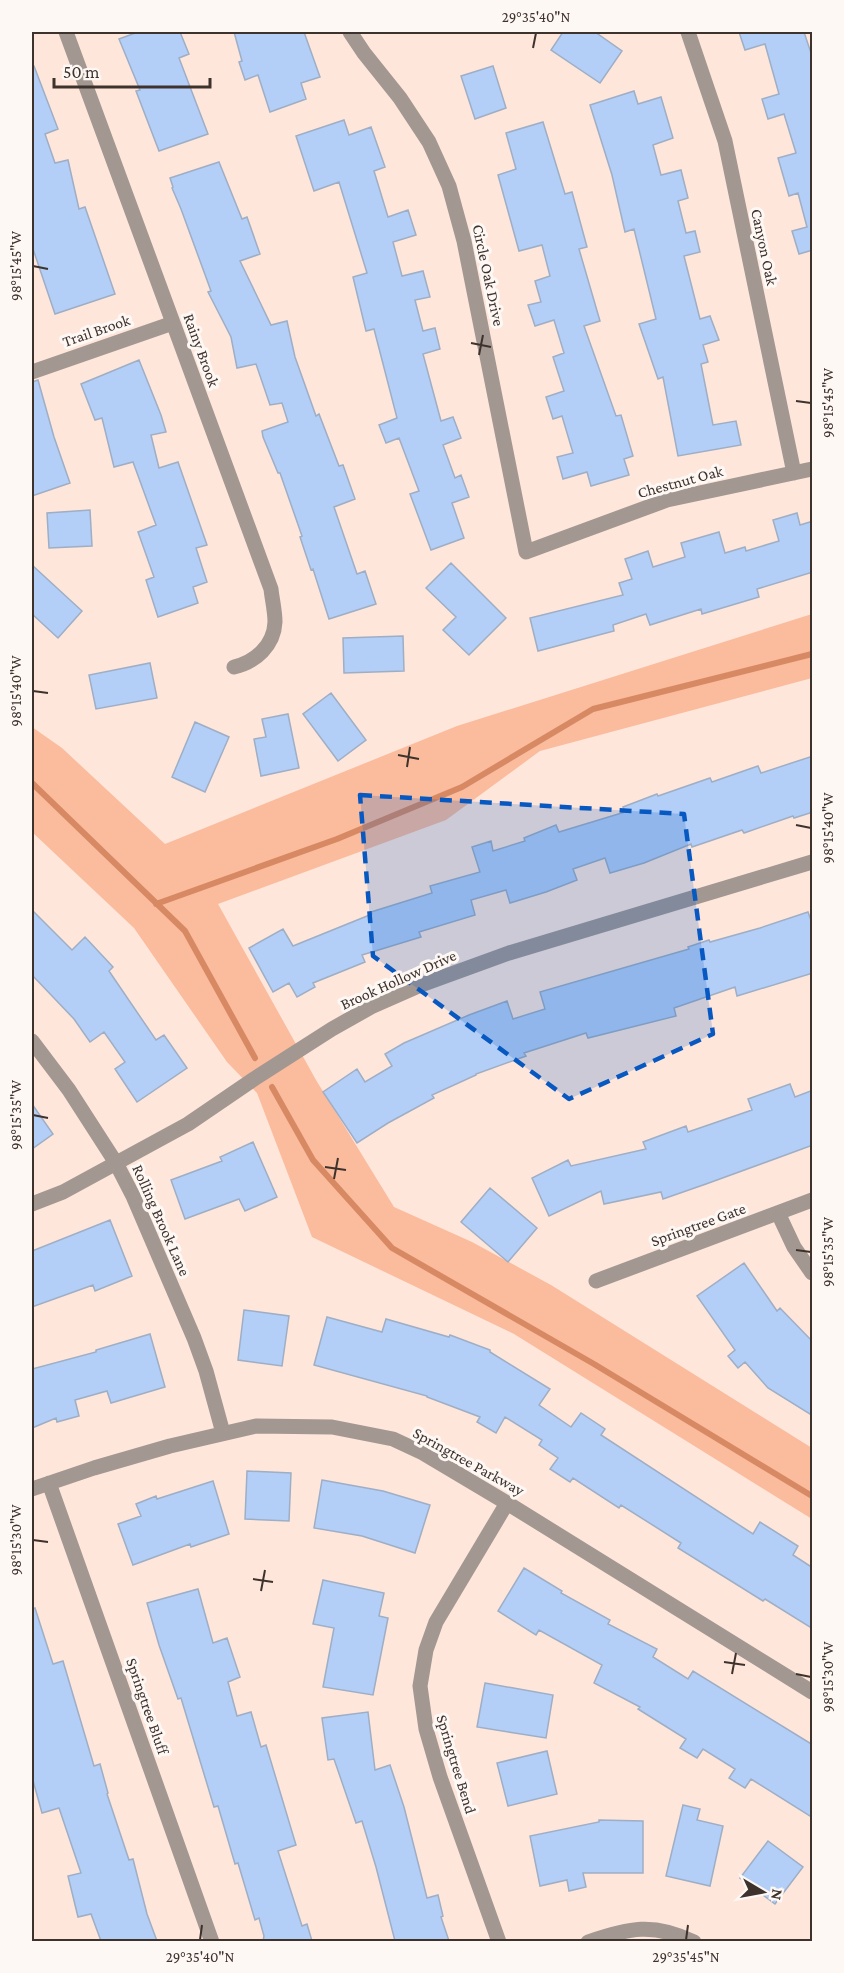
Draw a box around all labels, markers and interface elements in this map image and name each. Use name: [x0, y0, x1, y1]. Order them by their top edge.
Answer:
text: 29°35'40"N: [502, 9, 570, 25]
scale bar: [54, 51, 210, 89]
text: 50 m: [63, 62, 100, 82]
street label: Canyon Oak: [747, 207, 781, 288]
street label: Circle Oak Drive: [469, 223, 508, 327]
text: 98°15'45"W: [8, 231, 24, 301]
street label: Trail Brook: [60, 311, 133, 350]
street label: Rainy Brook: [179, 311, 223, 390]
text: 98°15'45"W: [820, 368, 836, 438]
street label: Chestnut Oak: [636, 462, 725, 501]
text: 98°15'40"W: [8, 655, 24, 727]
text: 98°15'40"W: [820, 792, 836, 864]
street label: Brook Hollow Drive: [338, 946, 459, 1013]
text: 98°15'35"W: [8, 1080, 24, 1150]
street label: Rolling Brook Lane: [128, 1162, 194, 1279]
street label: Springtree Gate: [648, 1199, 748, 1250]
text: 98°15'35"W: [820, 1217, 836, 1287]
street label: Springtree Parkway: [410, 1424, 528, 1500]
text: 98°15'30"W: [8, 1504, 24, 1576]
text: 98°15'30"W: [820, 1641, 836, 1713]
street label: Springtree Bluff: [122, 1656, 172, 1758]
street label: Springtree Bend: [432, 1713, 480, 1817]
north arrow: [733, 1862, 793, 1922]
text: N: [768, 1888, 787, 1901]
text: 29°35'40"N: [166, 1949, 234, 1965]
text: 29°35'45"N: [652, 1949, 720, 1965]

